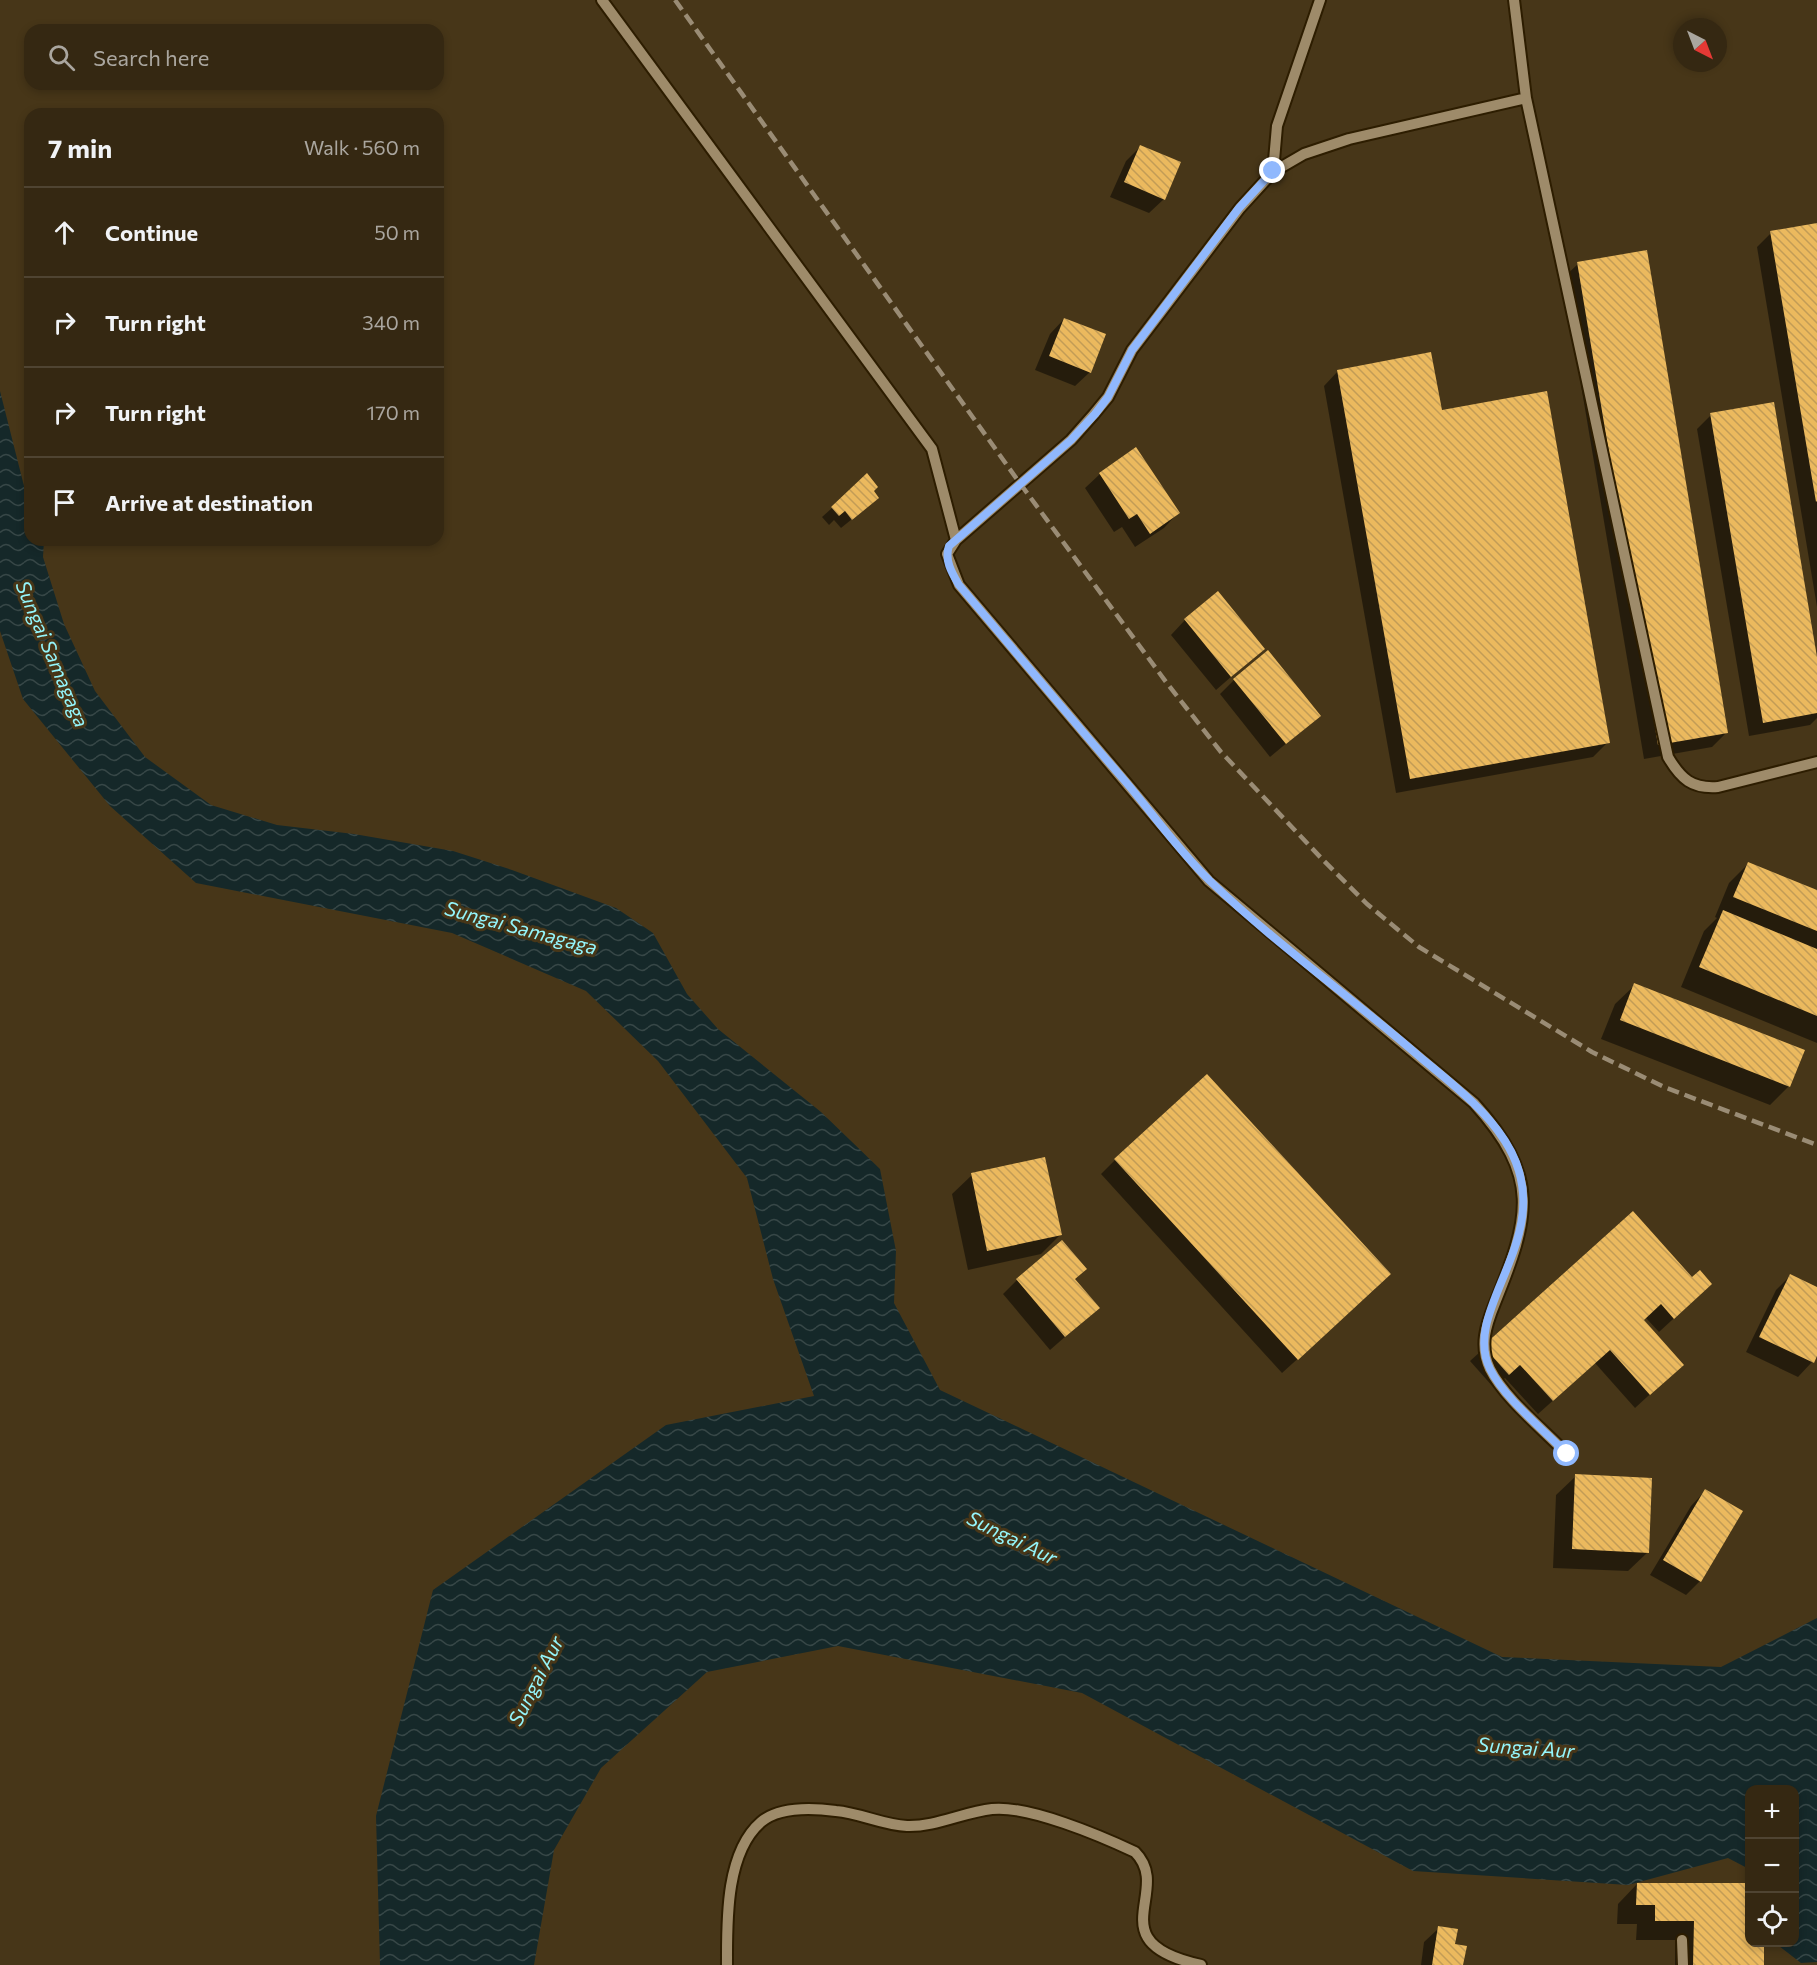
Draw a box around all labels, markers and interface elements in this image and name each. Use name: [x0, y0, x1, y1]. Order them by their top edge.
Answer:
north arrow: [1673, 18, 1727, 72]
search box: [24, 24, 444, 90]
icon: search: [45, 41, 78, 74]
text: Search here: [93, 44, 209, 71]
text: 7 min: [48, 132, 112, 163]
text: Walk · 560 m: [304, 135, 420, 159]
route end: [1259, 157, 1285, 183]
icon: ahead: [48, 216, 81, 249]
text: Continue: [105, 219, 198, 246]
text: 50 m: [374, 220, 420, 244]
icon: right: [48, 306, 81, 339]
text: Turn right: [105, 309, 206, 336]
text: 340 m: [362, 310, 420, 334]
icon: right: [48, 396, 81, 429]
text: Turn right: [105, 399, 206, 426]
text: 170 m: [367, 400, 420, 424]
icon: arrive: [48, 486, 81, 519]
text: Arrive at destination: [105, 489, 313, 516]
water label: Sungai Samagaga: [11, 577, 95, 731]
water label: Sungai Samagaga: [442, 895, 600, 959]
route start: [1553, 1440, 1579, 1466]
water label: Sungai Aur: [963, 1505, 1062, 1570]
water label: Sungai Aur: [502, 1631, 568, 1729]
water label: Sungai Aur: [1477, 1732, 1576, 1762]
map controls: [1745, 1785, 1799, 1947]
button: +: [1745, 1785, 1799, 1839]
button: −: [1745, 1839, 1799, 1893]
button: locate: [1745, 1893, 1799, 1947]

